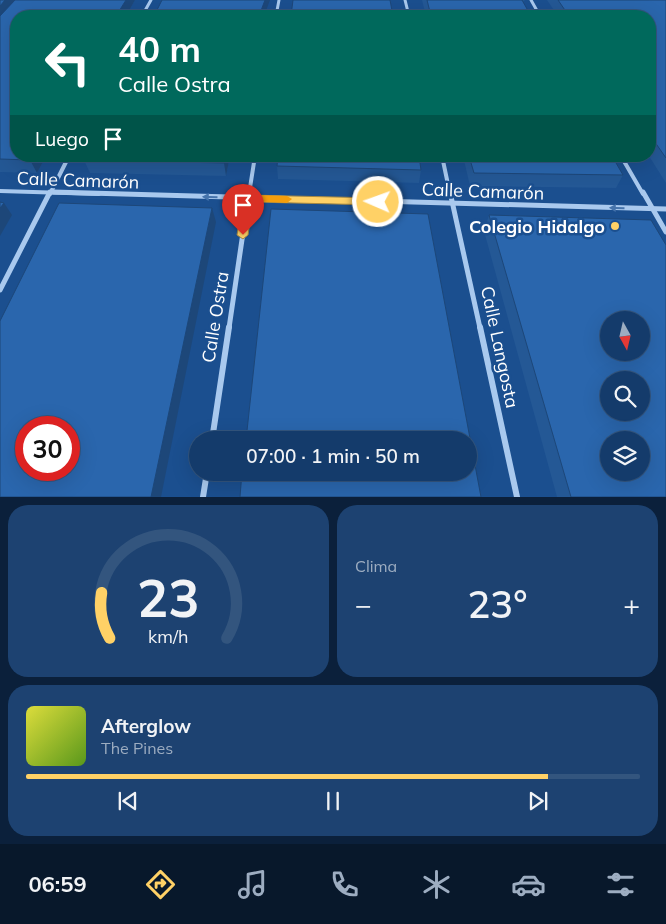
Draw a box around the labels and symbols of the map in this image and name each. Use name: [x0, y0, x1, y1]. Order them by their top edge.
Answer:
street label: Calle Camarón: [16, 166, 140, 194]
position arrow: [351, 175, 403, 227]
street label: Calle Camarón: [421, 177, 545, 205]
pin: [222, 184, 264, 235]
one-way arrow: [202, 193, 218, 201]
one-way arrow: [609, 204, 625, 212]
place label: Colegio Hidalgo: [469, 215, 605, 238]
marker: Colegio Hidalgo: [609, 220, 621, 232]
street label: Calle Ostra: [196, 270, 234, 364]
street label: Calle Langosta: [476, 284, 524, 410]
north arrow: [600, 311, 650, 361]
speed limit sign: 30: [15, 416, 80, 481]

